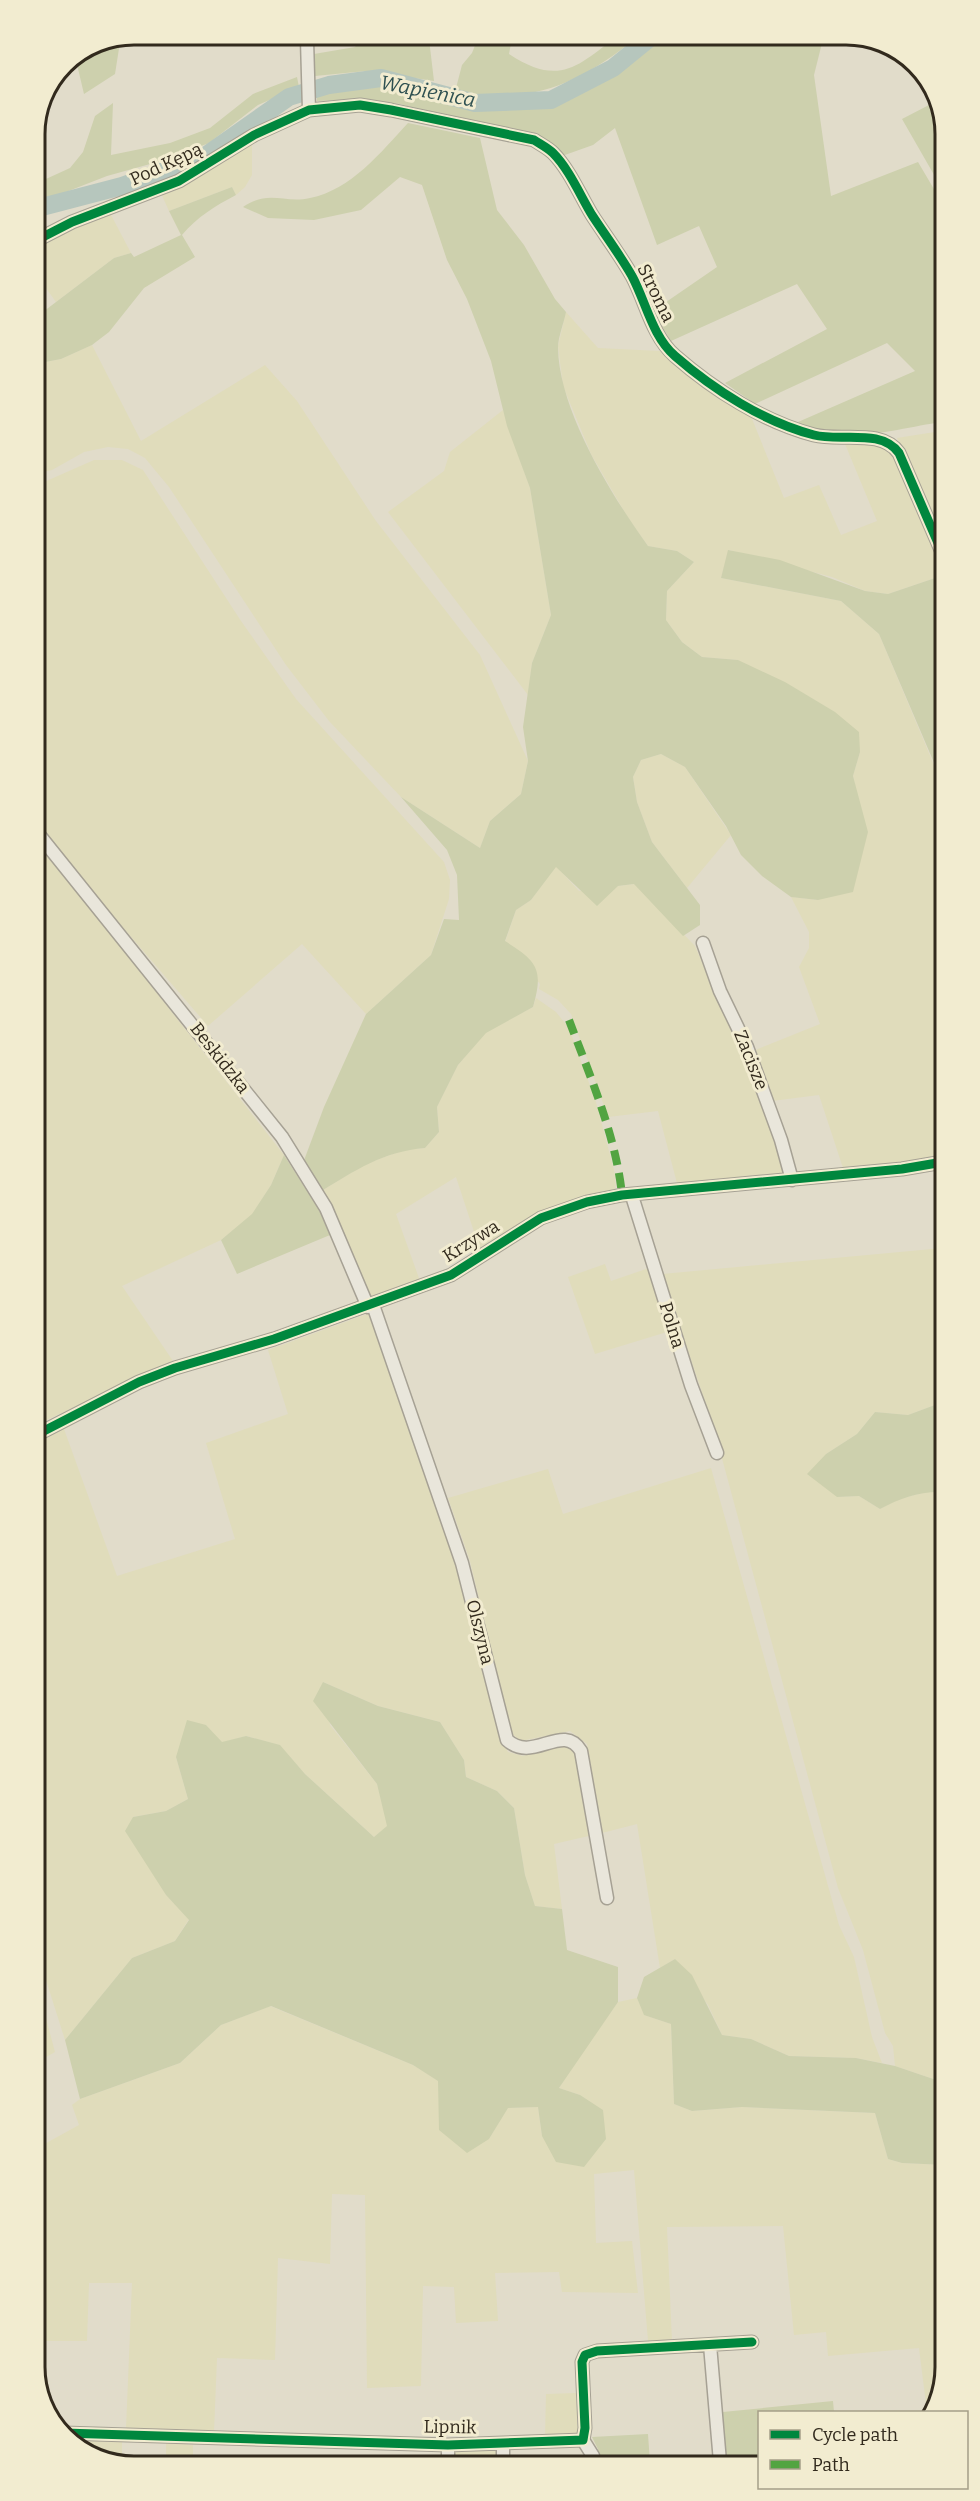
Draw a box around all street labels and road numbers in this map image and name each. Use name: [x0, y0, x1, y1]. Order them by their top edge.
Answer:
street label: Pod Kępą: [126, 138, 206, 190]
street label: Stroma: [633, 260, 680, 326]
street label: Beskidzka: [185, 1018, 255, 1098]
street label: Zacisze: [729, 1027, 773, 1093]
street label: Krzywa: [439, 1215, 503, 1267]
street label: Polna: [655, 1299, 689, 1351]
street label: Olszyna: [461, 1597, 499, 1667]
street label: Lipnik: [423, 2416, 477, 2438]

